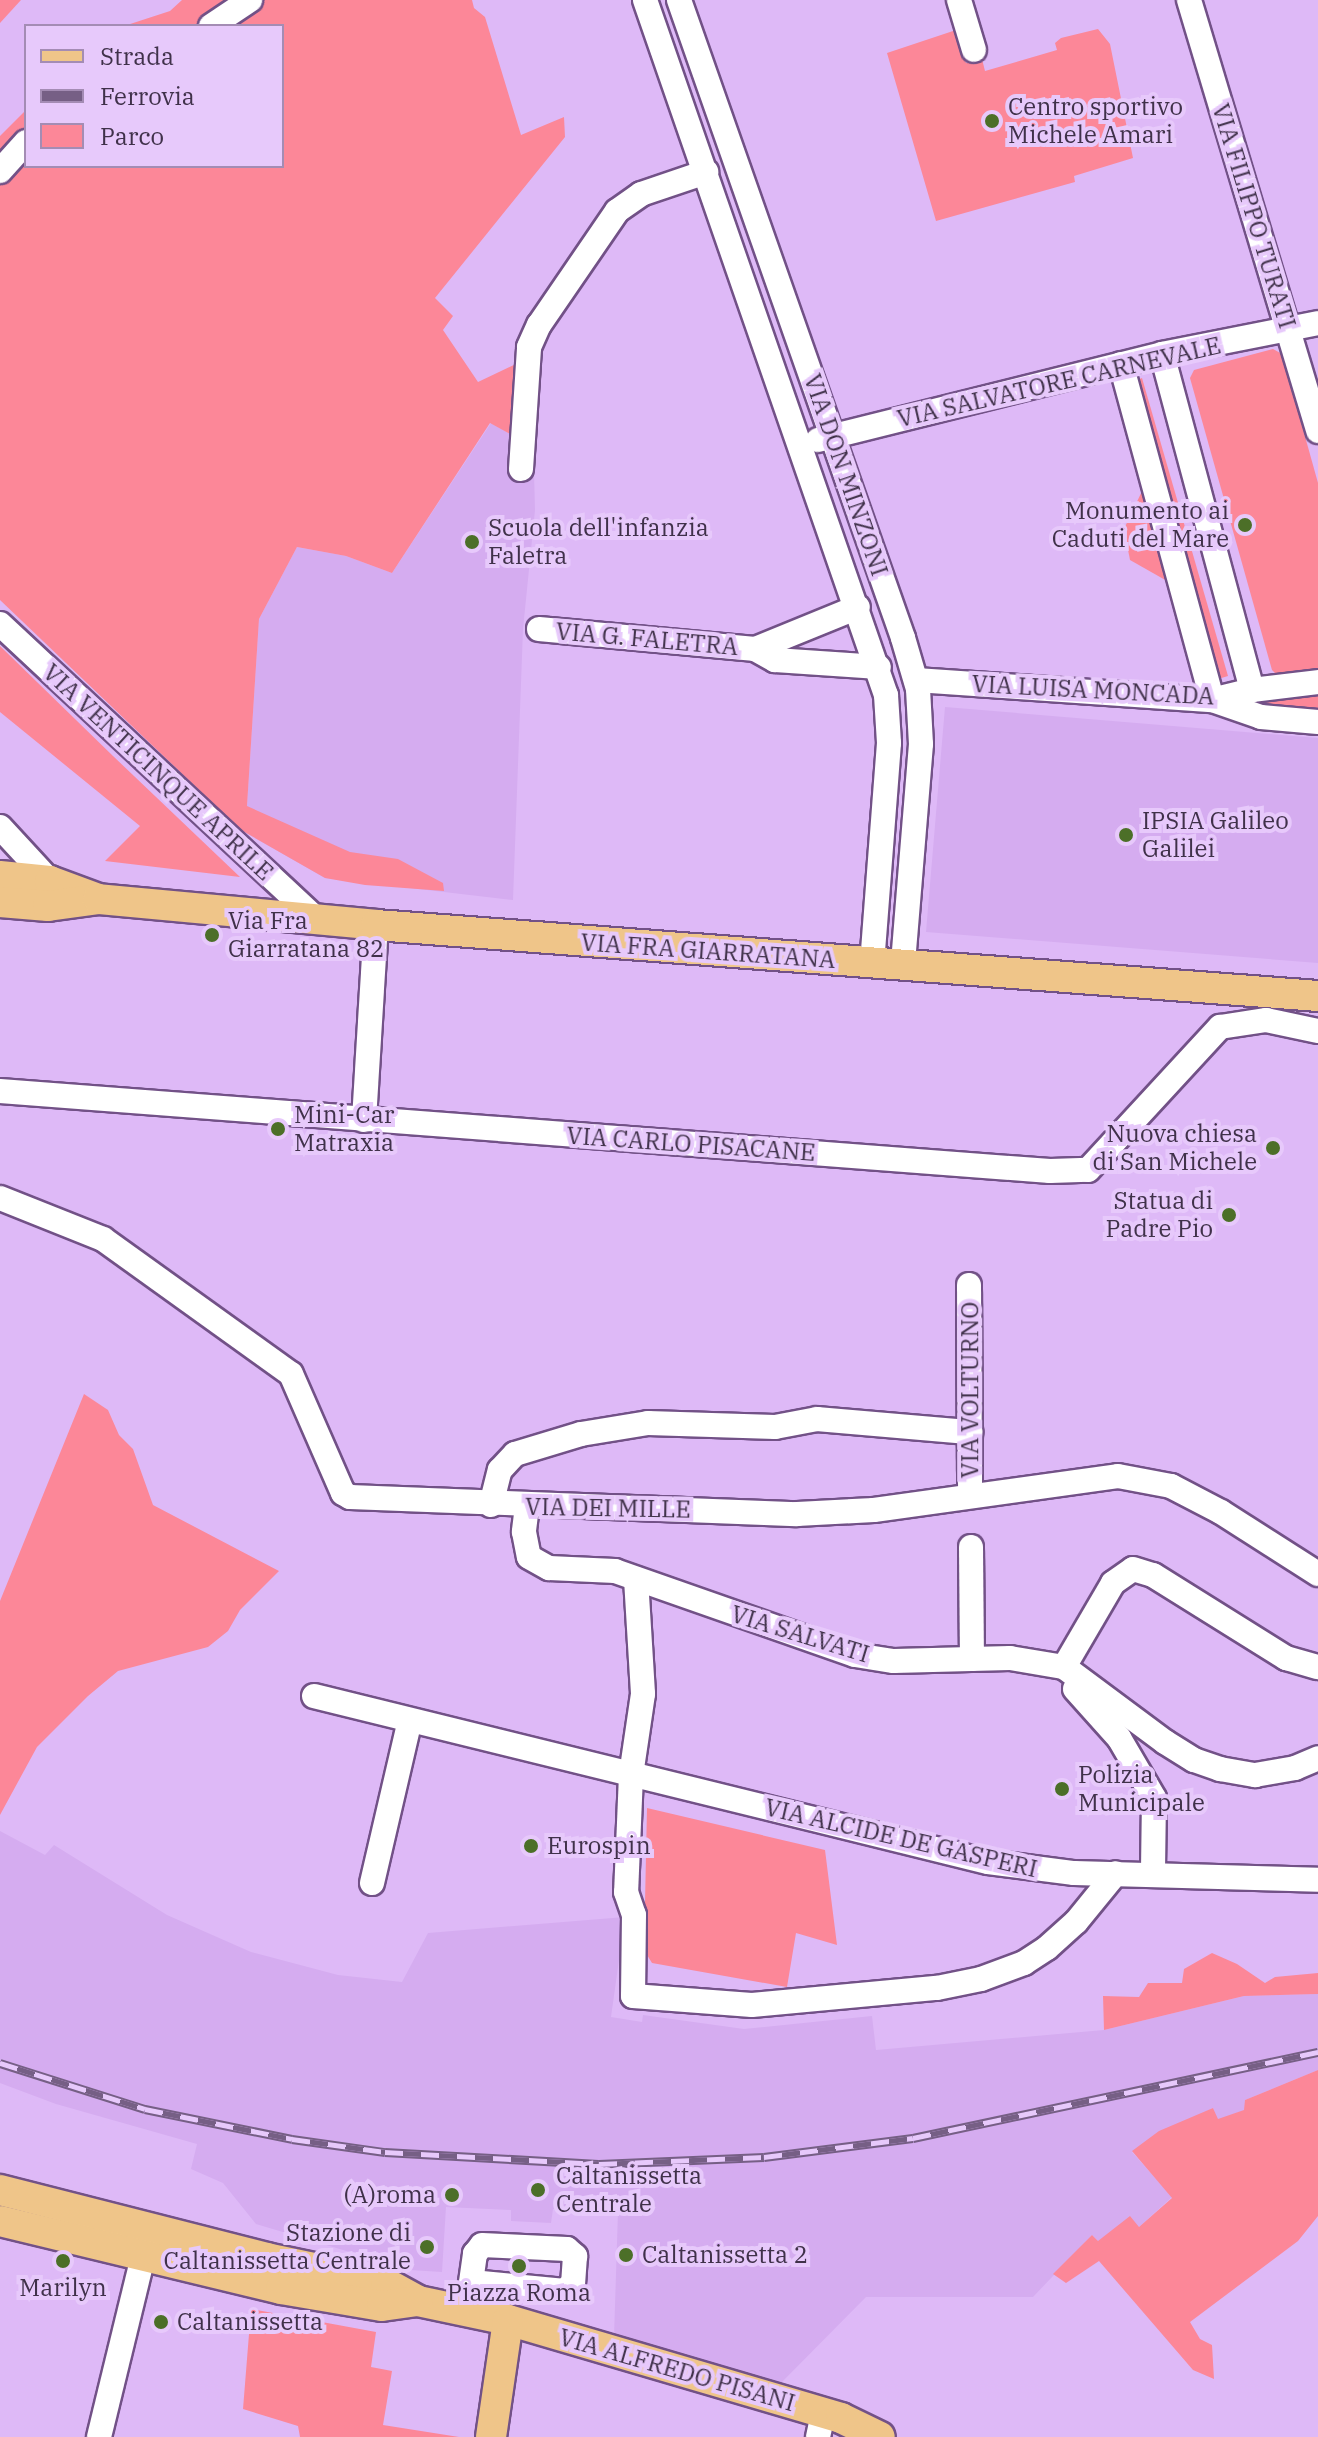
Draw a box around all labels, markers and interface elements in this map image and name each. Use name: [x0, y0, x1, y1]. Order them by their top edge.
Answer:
legend: [24, 24, 284, 168]
text: Strada: [100, 40, 174, 72]
text: Ferrovia: [100, 80, 195, 112]
place label: Centro sportivo Michele Amari: [1008, 93, 1183, 149]
street label: VIA FILIPPO TURATI: [1206, 100, 1302, 332]
marker: Centro sportivo Michele Amari: [983, 112, 1001, 130]
text: Parco: [100, 120, 164, 152]
street label: VIA SALVATORE CARNEVALE: [894, 331, 1224, 433]
street label: VIA DON MINZONI: [798, 370, 894, 580]
place label: Monumento ai Caduti del Mare: [1052, 497, 1229, 553]
place label: Scuola dell'infanzia Faletra: [488, 514, 709, 570]
marker: Monumento ai Caduti del Mare: [1236, 516, 1254, 534]
marker: Scuola dell'infanzia Faletra: [463, 533, 481, 551]
street label: VIA G. FALETRA: [555, 617, 739, 661]
street label: VIA VENTICINQUE APRILE: [37, 658, 279, 886]
street label: VIA LUISA MONCADA: [971, 669, 1215, 711]
place label: IPSIA Galileo Galilei: [1142, 807, 1289, 863]
marker: IPSIA Galileo Galilei: [1117, 826, 1135, 844]
place label: Via Fra Giarratana 82: [228, 907, 384, 963]
marker: Via Fra Giarratana 82: [203, 926, 221, 944]
street label: VIA FRA GIARRATANA: [580, 928, 836, 974]
place label: Mini-Car Matraxia: [294, 1101, 394, 1157]
marker: Mini-Car Matraxia: [269, 1120, 287, 1138]
place label: Nuova chiesa di San Michele: [1092, 1120, 1257, 1176]
street label: VIA CARLO PISACANE: [566, 1121, 816, 1167]
marker: Nuova chiesa di San Michele: [1264, 1139, 1282, 1157]
place label: Statua di Padre Pio: [1106, 1187, 1213, 1243]
marker: Statua di Padre Pio: [1220, 1206, 1238, 1224]
street label: VIA VOLTURNO: [956, 1302, 984, 1478]
street label: VIA DEI MILLE: [525, 1492, 691, 1524]
street label: VIA SALVATI: [727, 1599, 873, 1669]
place label: Polizia Municipale: [1078, 1761, 1205, 1817]
marker: Polizia Municipale: [1053, 1780, 1071, 1798]
street label: VIA ALCIDE DE GASPERI: [762, 1793, 1040, 1883]
place label: Eurospin: [547, 1832, 651, 1860]
marker: Eurospin: [522, 1837, 540, 1855]
place label: Caltanissetta Centrale: [556, 2162, 702, 2218]
marker: Caltanissetta Centrale: [527, 2179, 549, 2201]
place label: (A)roma: [344, 2181, 436, 2209]
marker: (A)roma: [443, 2186, 461, 2204]
place label: Stazione di Caltanissetta Centrale: [164, 2219, 411, 2275]
marker: Stazione di Caltanissetta Centrale: [418, 2238, 436, 2256]
place label: Caltanissetta 2: [642, 2241, 808, 2269]
marker: Caltanissetta 2: [617, 2246, 635, 2264]
marker: Marilyn: [54, 2252, 72, 2270]
marker: Piazza Roma: [510, 2257, 528, 2275]
place label: Marilyn: [19, 2274, 107, 2302]
place label: Piazza Roma: [447, 2279, 591, 2307]
place label: Caltanissetta: [177, 2308, 323, 2336]
marker: Caltanissetta: [152, 2313, 170, 2331]
street label: VIA ALFREDO PISANI: [556, 2323, 798, 2417]

